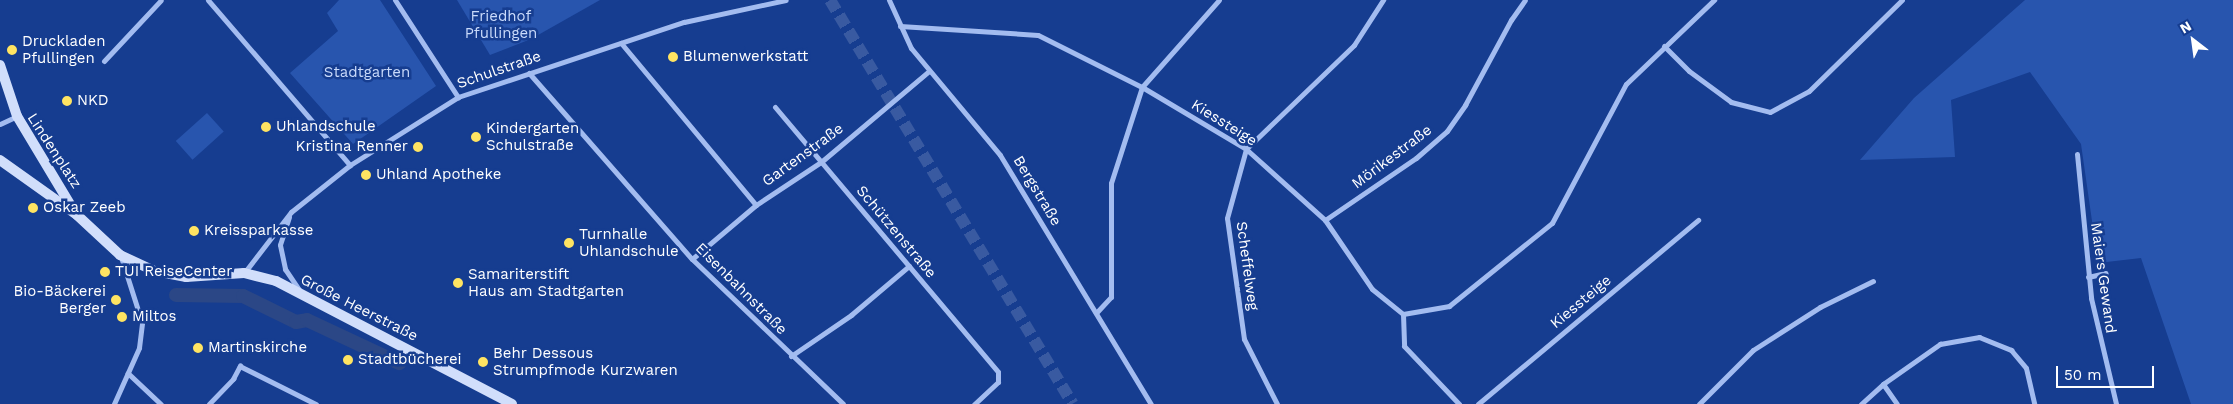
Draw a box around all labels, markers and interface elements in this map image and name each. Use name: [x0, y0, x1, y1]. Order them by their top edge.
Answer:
park label: Friedhof Pfullingen: [465, 7, 537, 42]
north arrow: [2168, 15, 2218, 65]
text: N: [2177, 17, 2194, 37]
place label: Druckladen Pfullingen: [22, 32, 105, 67]
marker: Druckladen Pfullingen: [6, 44, 18, 56]
street label: Schulstraße: [455, 47, 543, 93]
place label: Blumenwerkstatt: [683, 48, 808, 66]
marker: Blumenwerkstatt: [667, 51, 679, 63]
park label: Stadtgarten: [324, 64, 410, 82]
place label: NKD: [77, 92, 109, 110]
marker: NKD: [61, 95, 73, 107]
street label: Kiessteige: [1188, 96, 1260, 150]
street label: Lindenplatz: [23, 110, 85, 192]
place label: Uhlandschule: [276, 118, 376, 136]
place label: Kindergarten Schulstraße: [486, 119, 579, 154]
street label: Gartenstraße: [759, 120, 847, 190]
marker: Uhlandschule: [260, 121, 272, 133]
street label: Mörikestraße: [1349, 121, 1435, 193]
marker: Kindergarten Schulstraße: [470, 131, 482, 143]
place label: Kristina Renner: [295, 138, 408, 156]
marker: Kristina Renner: [412, 141, 424, 153]
street label: Bergstraße: [1009, 153, 1065, 229]
place label: Uhland Apotheke: [376, 166, 502, 184]
marker: Uhland Apotheke: [360, 169, 372, 181]
street label: Schützenstraße: [852, 182, 940, 282]
place label: Oskar Zeeb: [43, 199, 126, 217]
marker: Oskar Zeeb: [27, 202, 39, 214]
street label: Scheffelweg: [1232, 220, 1262, 312]
place label: Kreissparkasse: [204, 222, 313, 240]
street label: Maiers Gewand: [2086, 222, 2120, 334]
marker: Kreissparkasse: [188, 225, 200, 237]
place label: Turnhalle Uhlandschule: [579, 225, 679, 260]
marker: Turnhalle Uhlandschule: [563, 237, 575, 249]
street label: Eisenbahnstraße: [691, 239, 791, 339]
place label: TUI ReiseCenter: [115, 263, 232, 281]
place label: Samariterstift Haus am Stadtgarten: [468, 265, 624, 300]
marker: TUI ReiseCenter: [99, 266, 111, 278]
street label: Große Heerstraße: [297, 271, 421, 345]
street label: Kiessteige: [1547, 271, 1615, 333]
marker: Samariterstift Haus am Stadtgarten: [452, 277, 464, 289]
place label: Bio-Bäckerei Berger: [13, 282, 106, 317]
marker: Bio-Bäckerei Berger: [110, 294, 122, 306]
place label: Miltos: [132, 308, 176, 326]
marker: Miltos: [116, 311, 128, 323]
place label: Martinskirche: [208, 339, 307, 357]
marker: Martinskirche: [192, 342, 204, 354]
place label: Behr Dessous Strumpfmode Kurzwaren: [493, 344, 678, 379]
place label: Stadtbücherei: [358, 351, 462, 369]
marker: Stadtbücherei: [342, 354, 354, 366]
marker: Behr Dessous Strumpfmode Kurzwaren: [477, 356, 489, 368]
scale bar: [2058, 356, 2156, 388]
text: 50 m: [2064, 366, 2101, 384]

